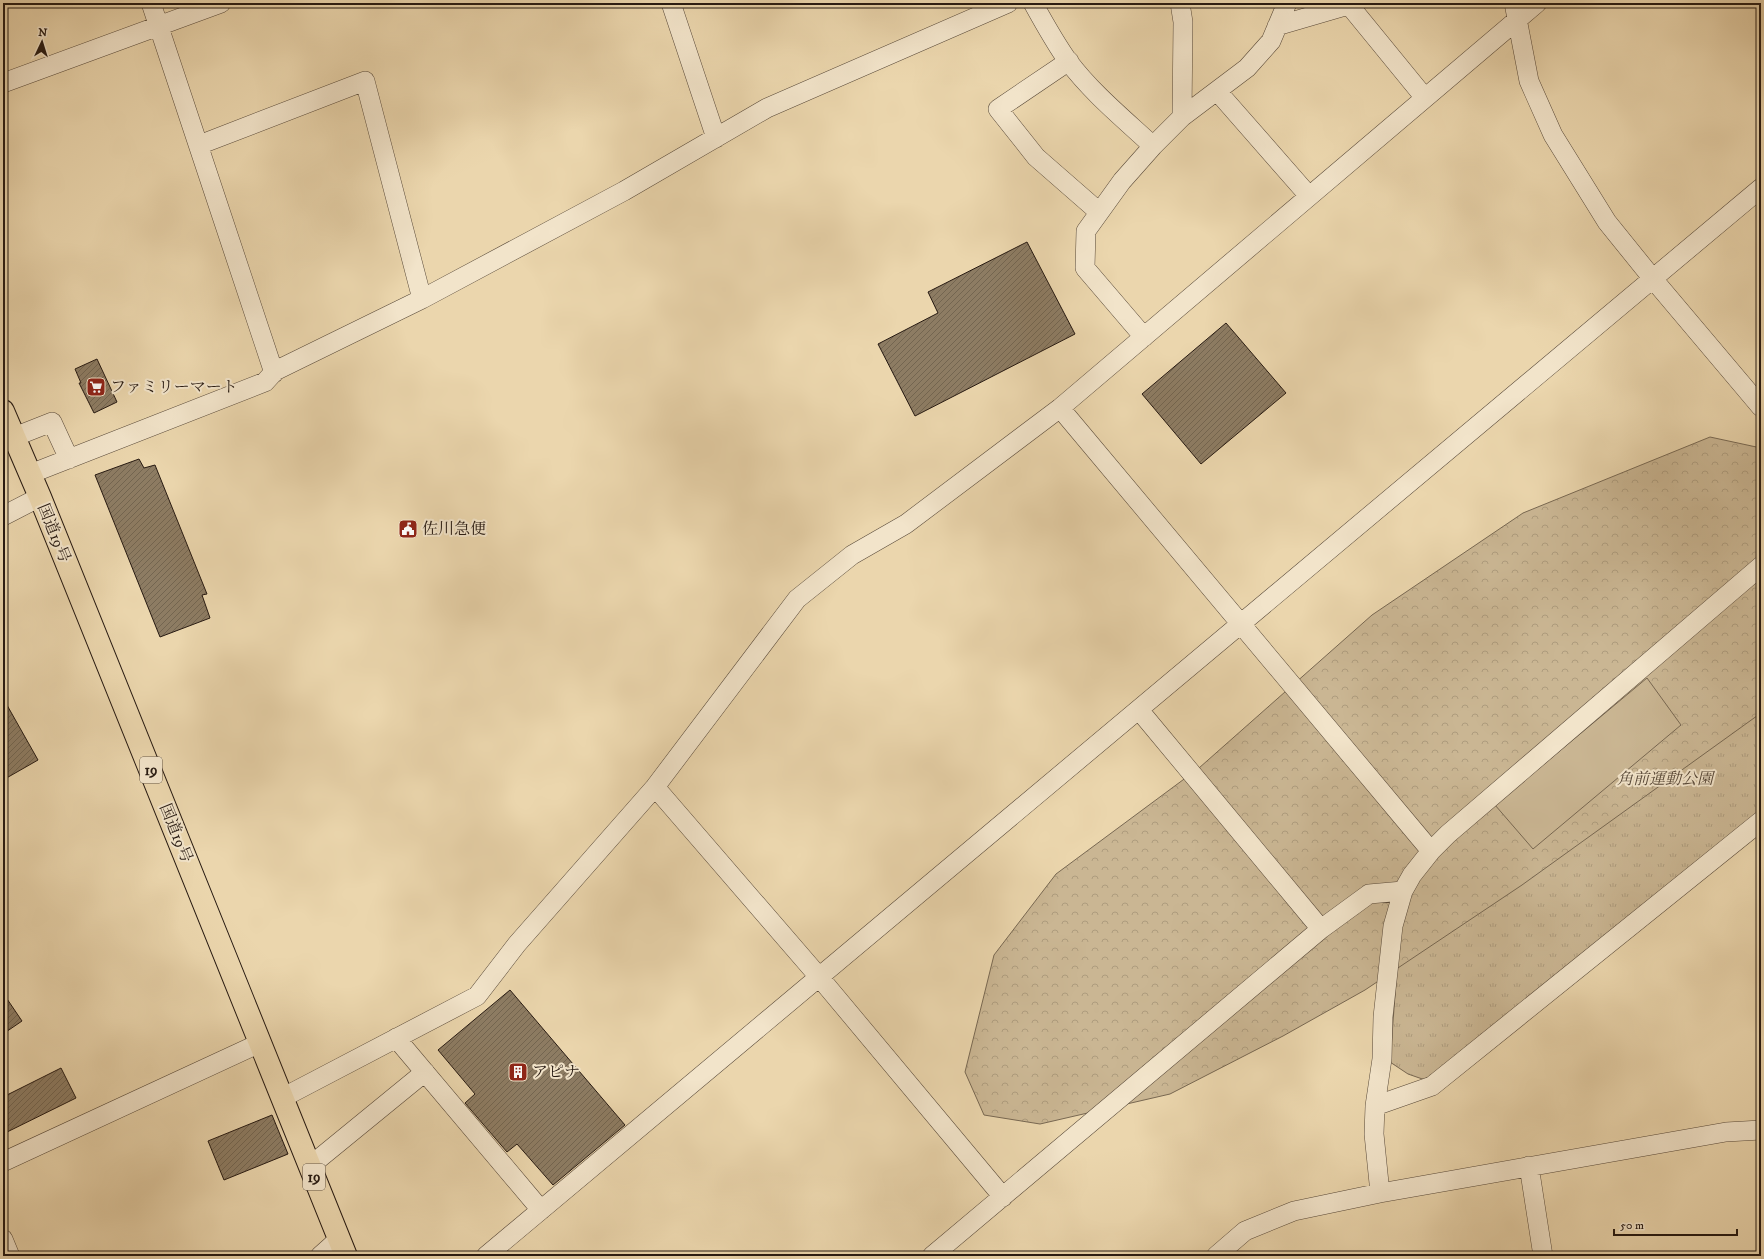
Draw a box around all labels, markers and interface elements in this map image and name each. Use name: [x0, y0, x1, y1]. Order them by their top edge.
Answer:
north arrow: [22, 22, 62, 62]
text: N: [38, 26, 48, 40]
supermarket icon: ファミリーマート: [85, 376, 107, 398]
place label: ファミリーマート: [110, 377, 238, 397]
street label: 国道19号: [33, 501, 75, 565]
public building icon: 佐川急便: [397, 518, 419, 540]
place label: 佐川急便: [422, 519, 486, 539]
road number: 19: [140, 757, 162, 783]
park label: 角前運動公園: [1617, 769, 1716, 789]
street label: 国道19号: [155, 801, 197, 865]
building icon: アピナ: [507, 1061, 529, 1083]
place label: アピナ: [532, 1062, 580, 1082]
road number: 19: [303, 1164, 325, 1190]
scale bar: [1614, 1211, 1737, 1237]
text: 50 m: [1620, 1218, 1644, 1233]

